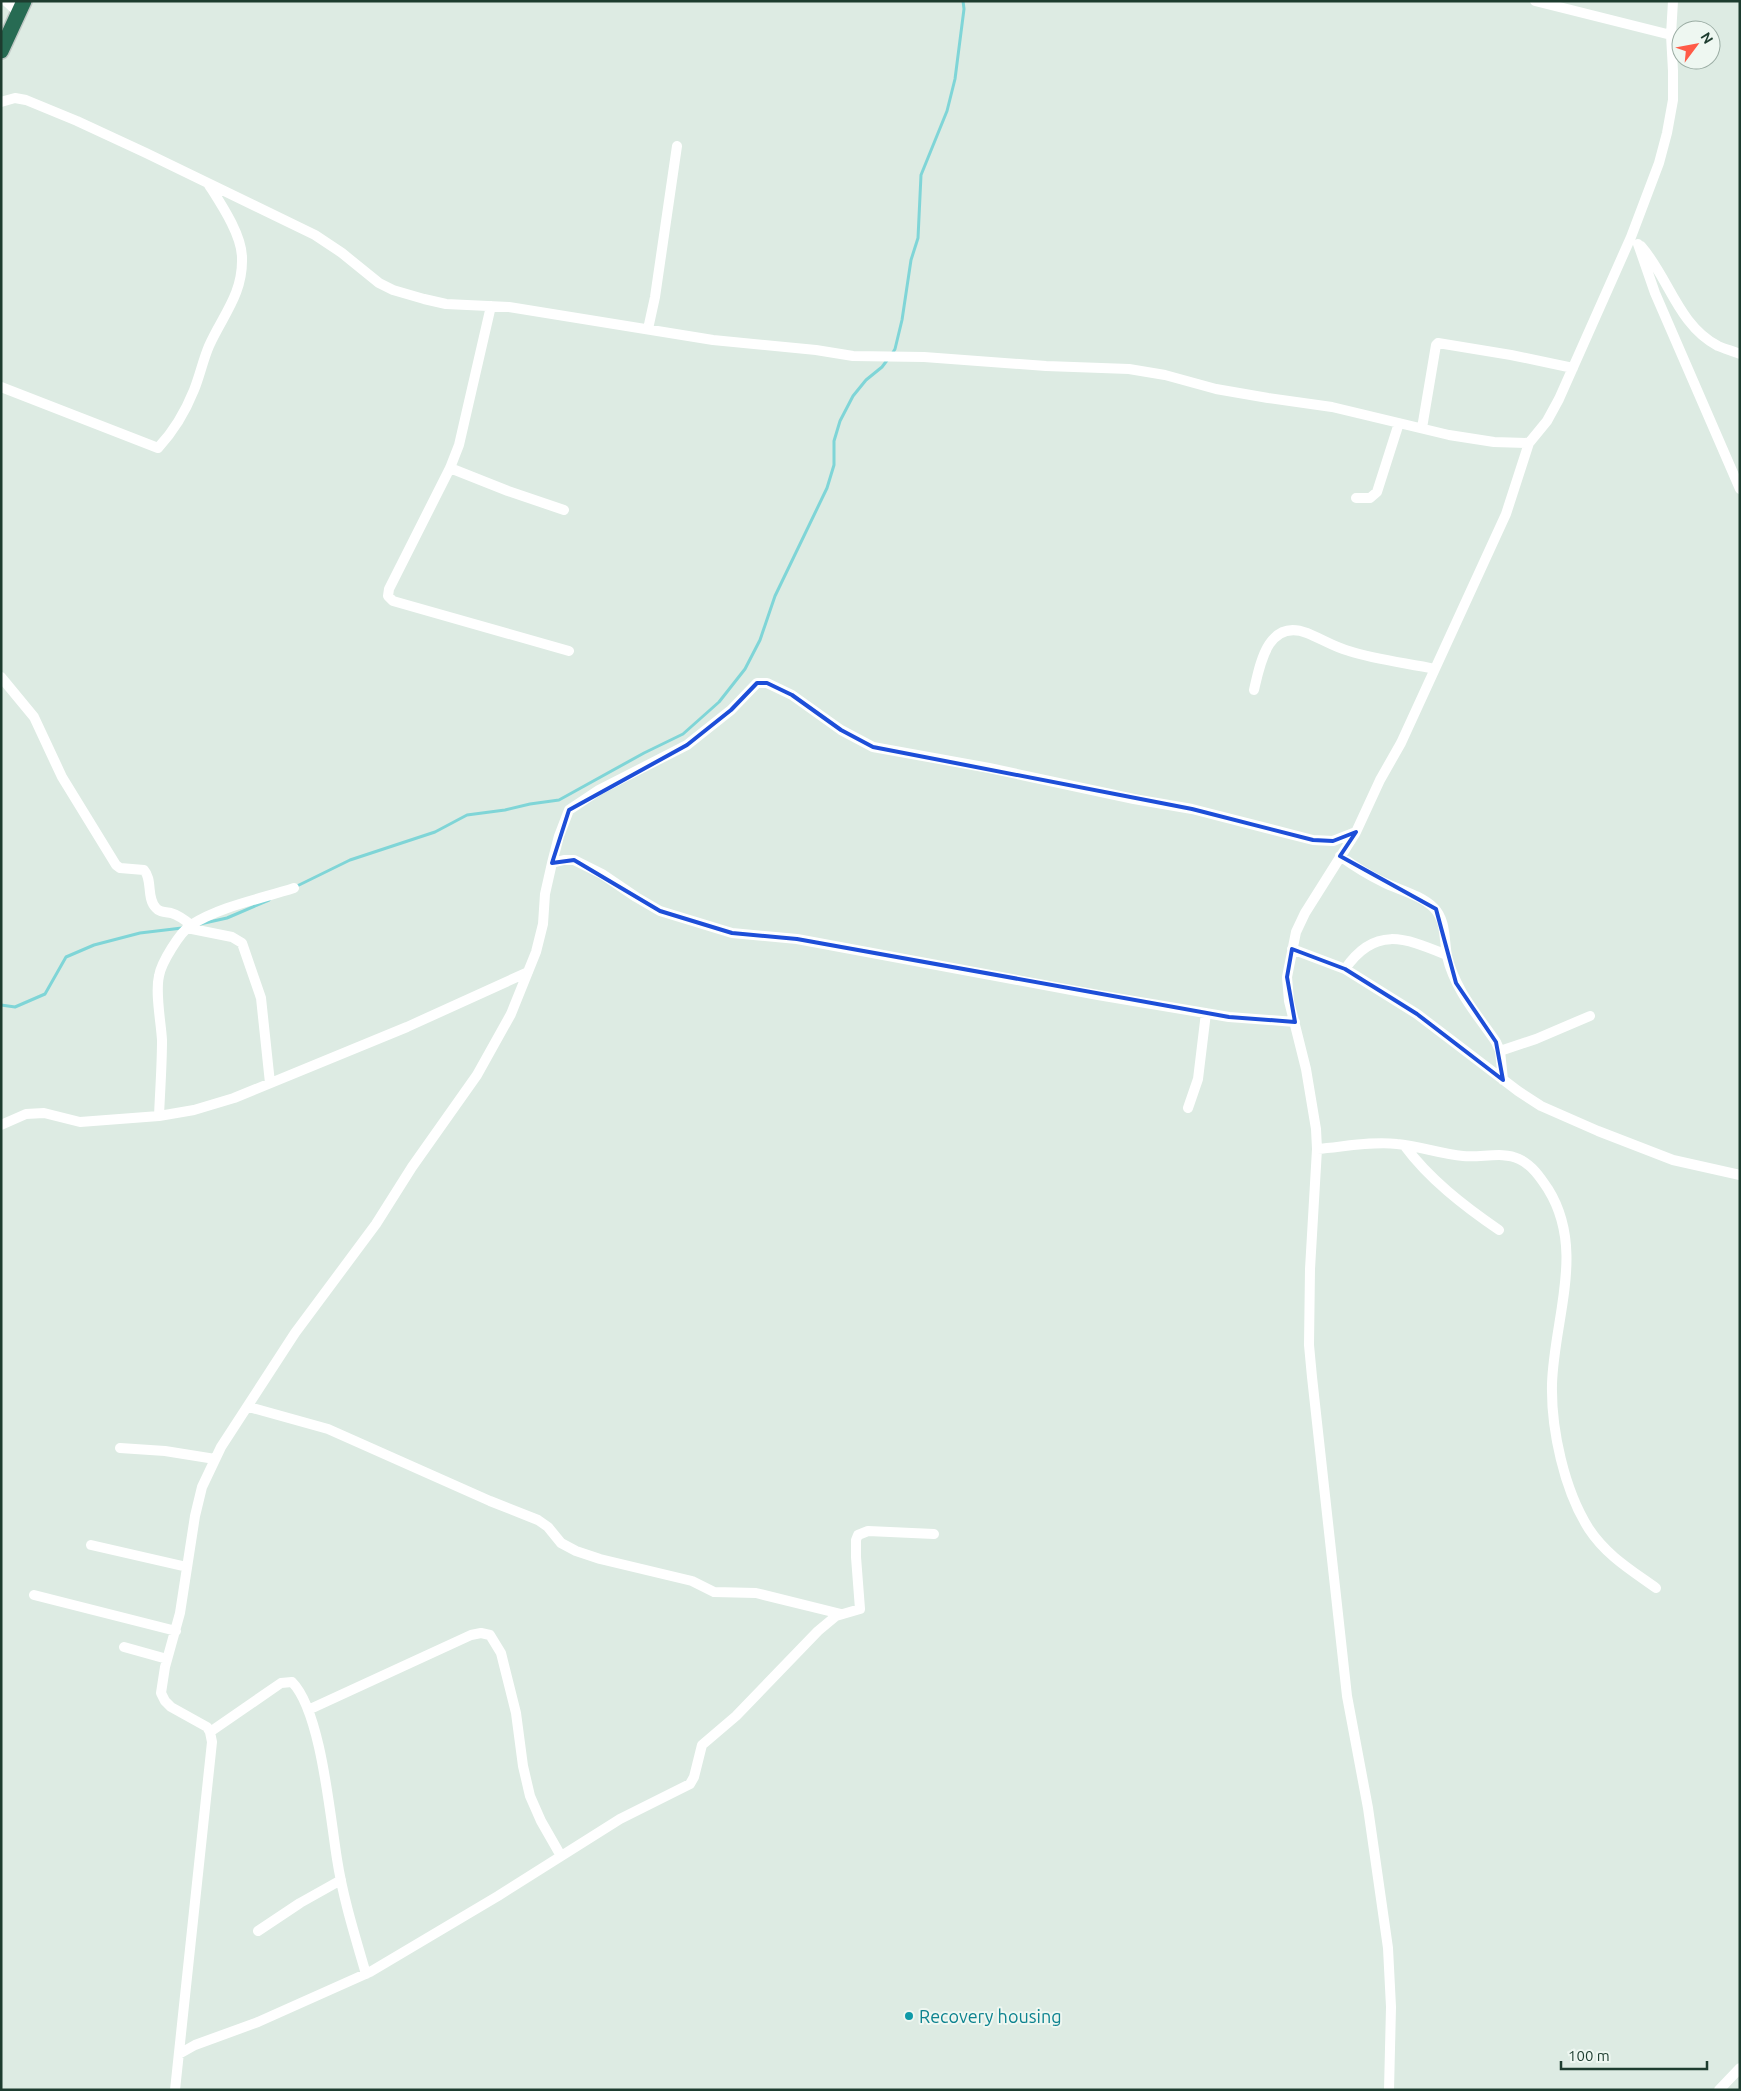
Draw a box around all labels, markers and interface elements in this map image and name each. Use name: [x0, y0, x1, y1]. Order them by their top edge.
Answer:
north arrow: [1671, 20, 1721, 70]
text: N: [1697, 29, 1717, 47]
place label: Recovery housing: [919, 2006, 1062, 2026]
marker: Recovery housing: [903, 2010, 915, 2022]
scale bar: [1561, 2038, 1707, 2070]
text: 100 m: [1568, 2047, 1610, 2064]

